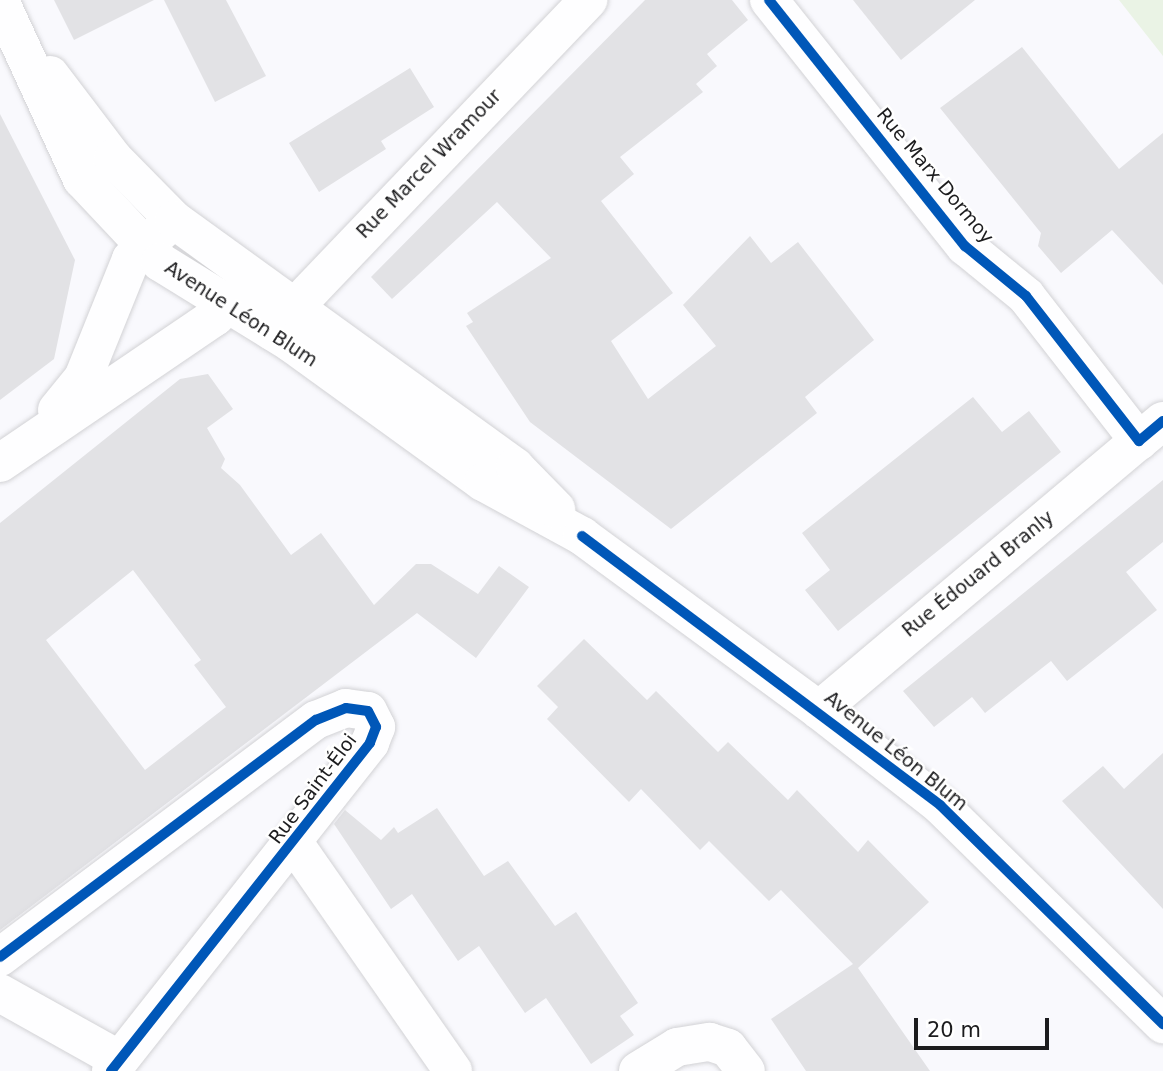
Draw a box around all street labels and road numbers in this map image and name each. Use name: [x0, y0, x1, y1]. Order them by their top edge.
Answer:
street label: Rue Marcel Wramour: [352, 85, 506, 243]
street label: Rue Marx Dormoy: [872, 104, 998, 248]
street label: Avenue Léon Blum: [161, 256, 321, 372]
street label: Rue Édouard Branly: [898, 506, 1058, 642]
street label: Avenue Léon Blum: [820, 686, 972, 816]
street label: Rue Saint-Éloi: [264, 730, 362, 848]

